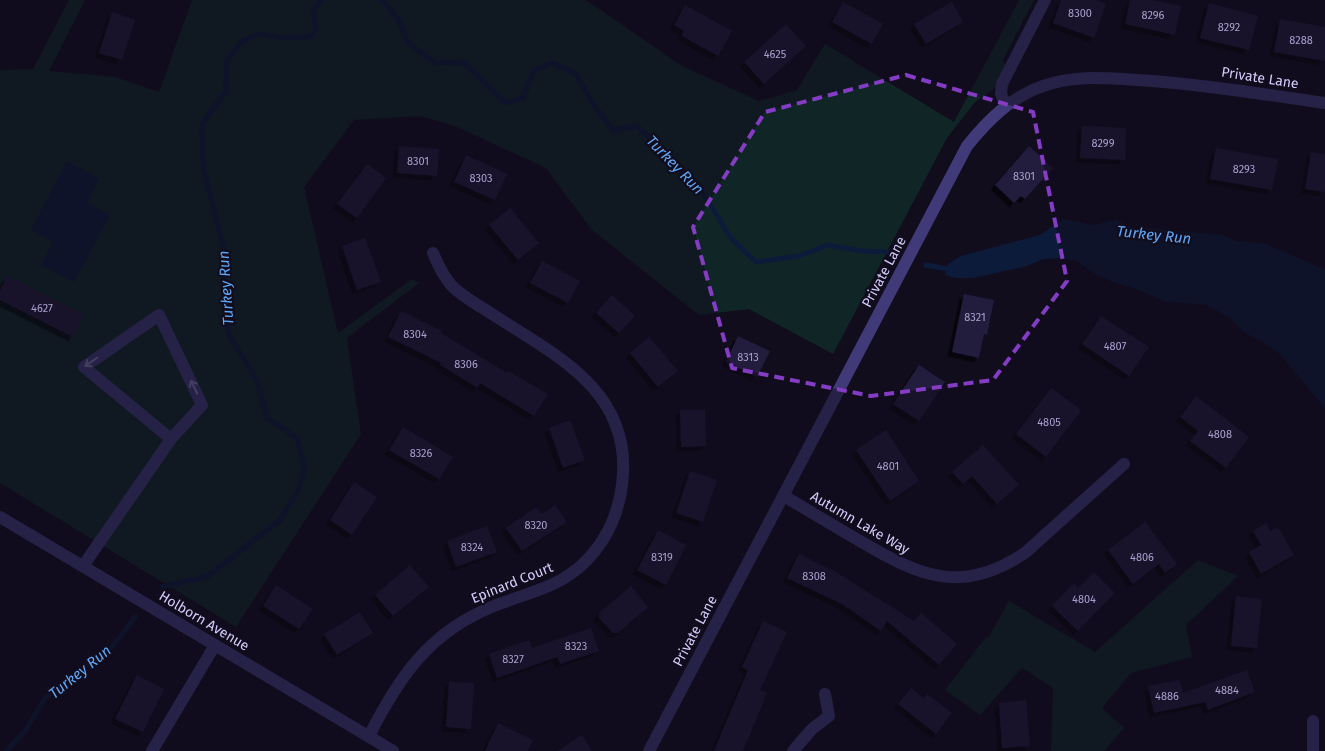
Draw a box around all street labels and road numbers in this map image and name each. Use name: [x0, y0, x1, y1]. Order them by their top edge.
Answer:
street label: Private Lane: [1220, 64, 1300, 92]
street label: Private Lane: [858, 234, 910, 310]
street label: Autumn Lake Way: [807, 488, 913, 558]
street label: Epinard Court: [469, 558, 556, 607]
street label: Holborn Avenue: [156, 587, 252, 655]
street label: Private Lane: [669, 593, 721, 669]

